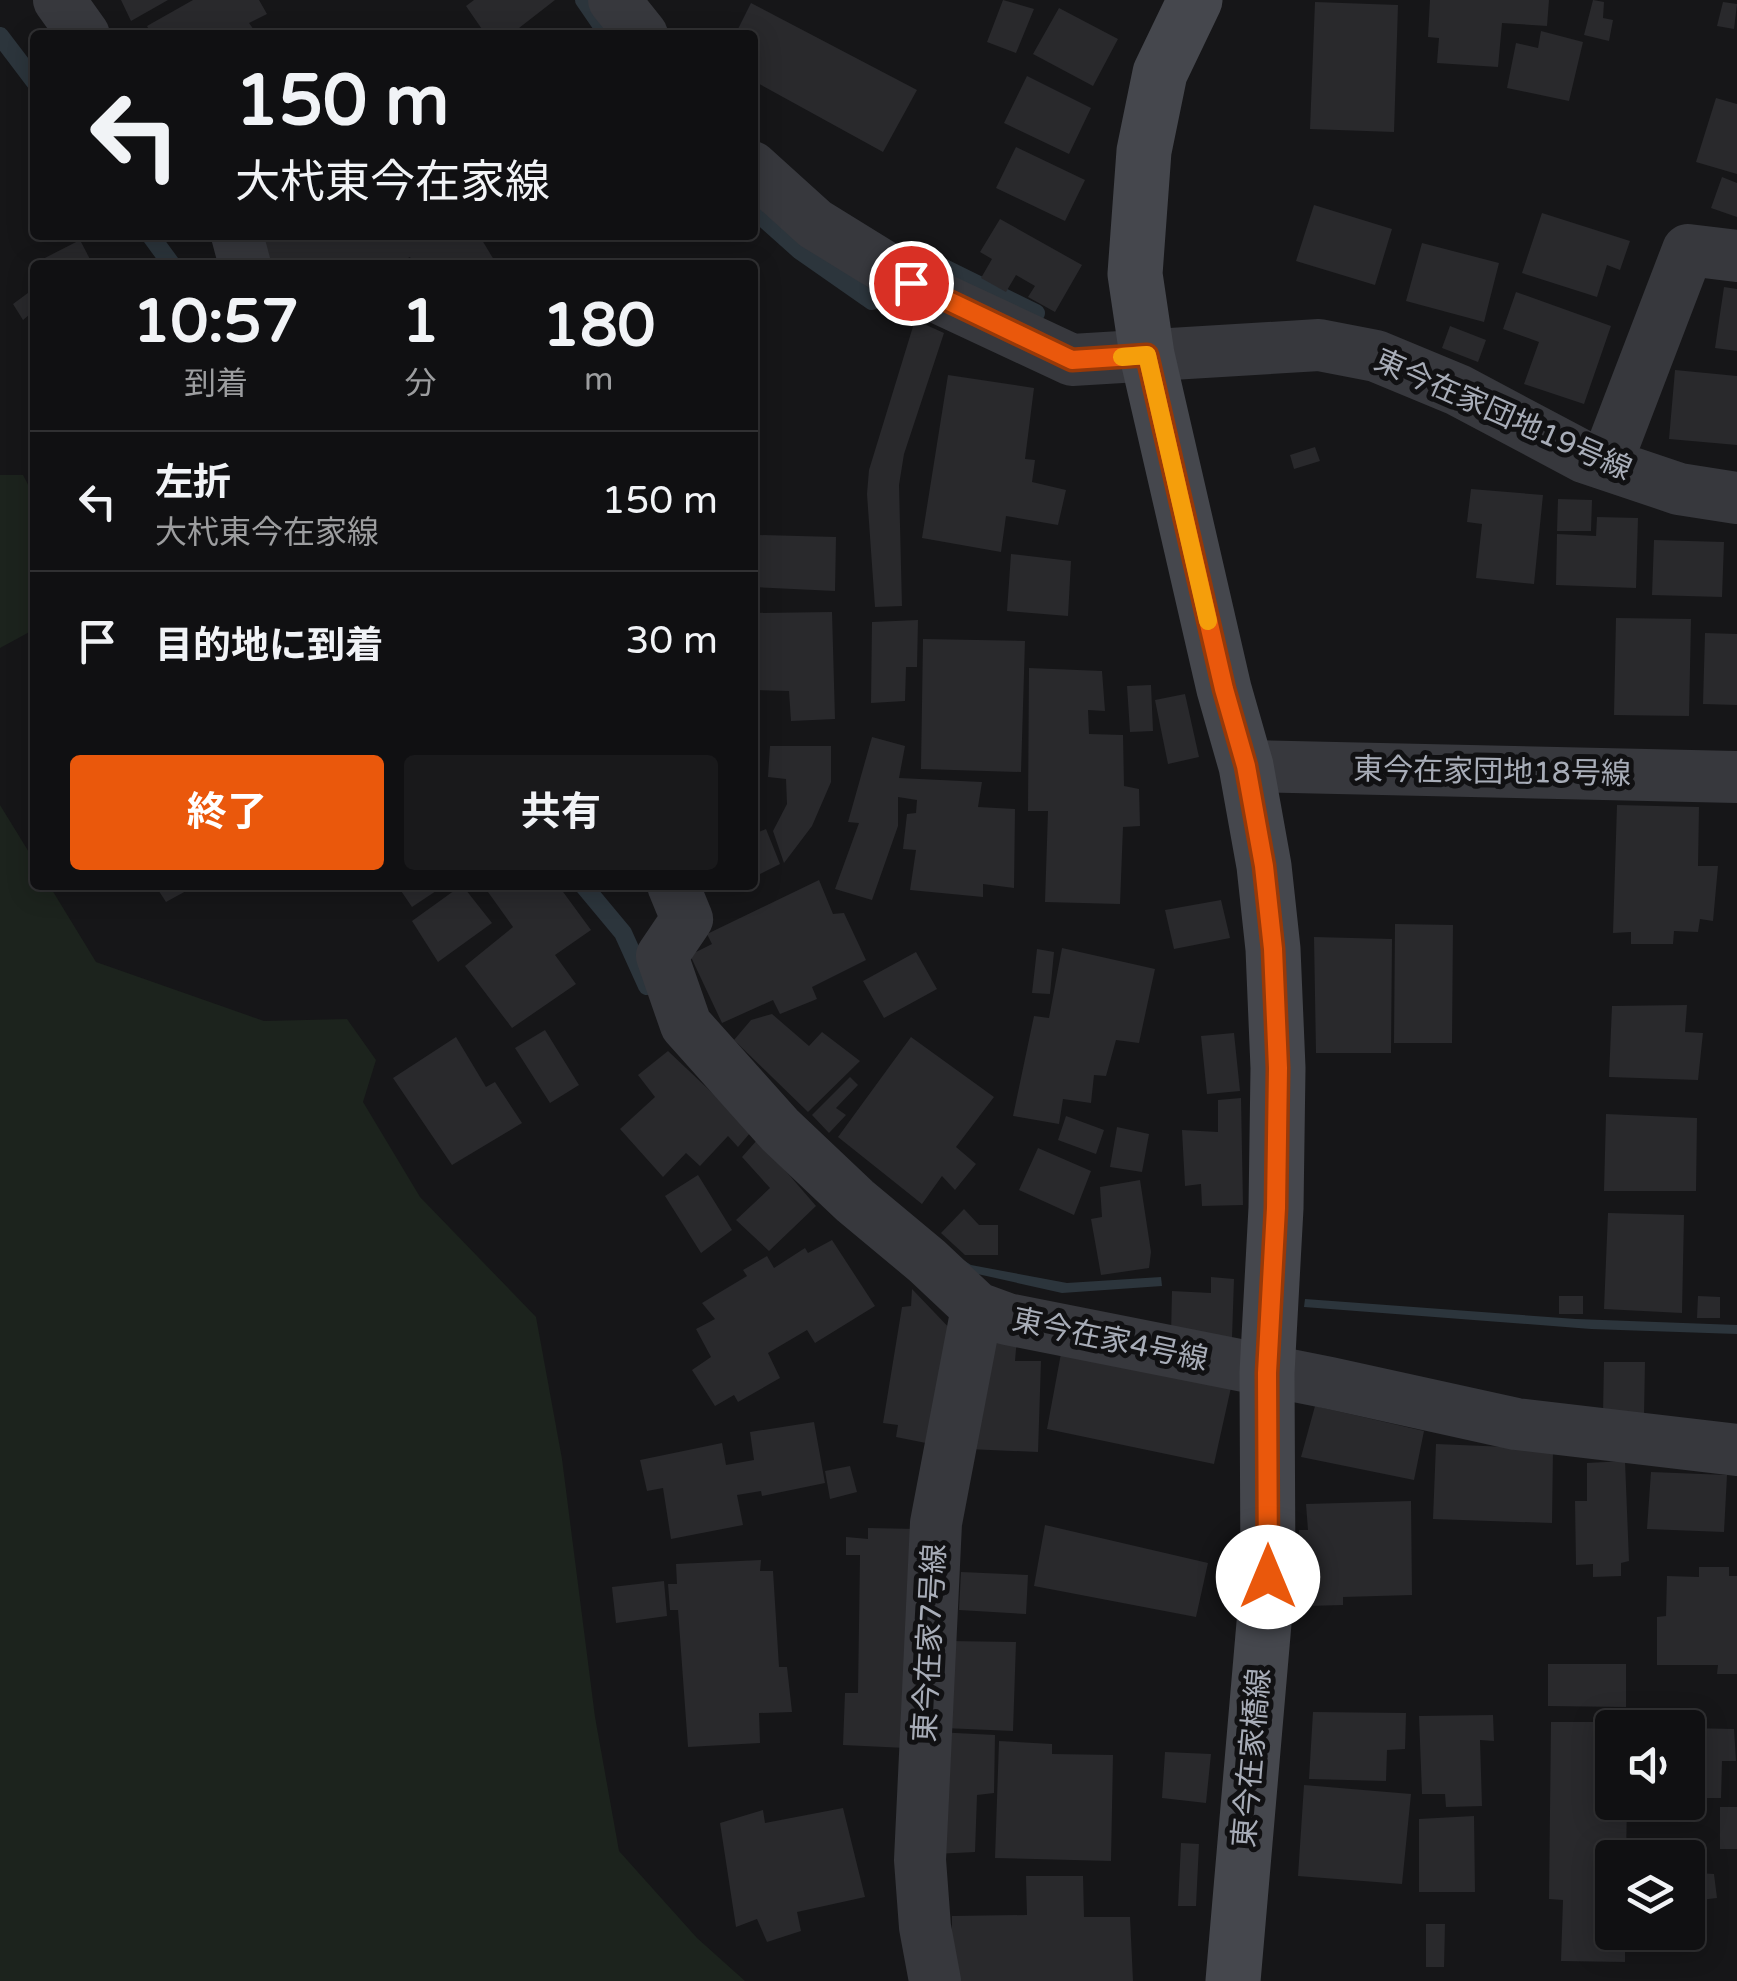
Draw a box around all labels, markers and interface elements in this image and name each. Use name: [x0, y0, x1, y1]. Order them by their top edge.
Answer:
text: 150 m: [235, 60, 449, 144]
icon: left: [70, 70, 200, 200]
text: 大杙東今在家線: [235, 156, 550, 210]
pin: [869, 241, 954, 326]
icon: arrive: [884, 256, 939, 311]
text: 10:57: [133, 286, 299, 358]
text: 1: [402, 286, 439, 358]
text: 180: [542, 290, 655, 362]
street label: 東今在家団地19号線: [1369, 342, 1637, 488]
text: m: [584, 361, 613, 399]
text: 到着: [184, 365, 248, 403]
text: 分: [405, 365, 437, 403]
text: 左折: [155, 460, 231, 506]
icon: left: [70, 474, 125, 529]
text: 150 m: [602, 478, 718, 524]
text: 大杙東今在家線: [155, 514, 379, 552]
icon: arrive: [70, 614, 125, 669]
text: 30 m: [626, 618, 718, 664]
text: 目的地に到着: [155, 623, 383, 669]
street label: 東今在家団地18号線: [1353, 751, 1631, 793]
button: 終了: [70, 755, 384, 870]
button: 共有: [404, 755, 718, 870]
street label: 東今在家4号線: [1009, 1301, 1211, 1379]
position arrow: [1216, 1525, 1320, 1629]
street label: 東今在家7号線: [906, 1543, 954, 1743]
street label: 東今在家橋線: [1226, 1667, 1278, 1849]
map controls: [1595, 1710, 1705, 1950]
button: sound: [1595, 1710, 1705, 1820]
button: layers: [1595, 1840, 1705, 1950]

